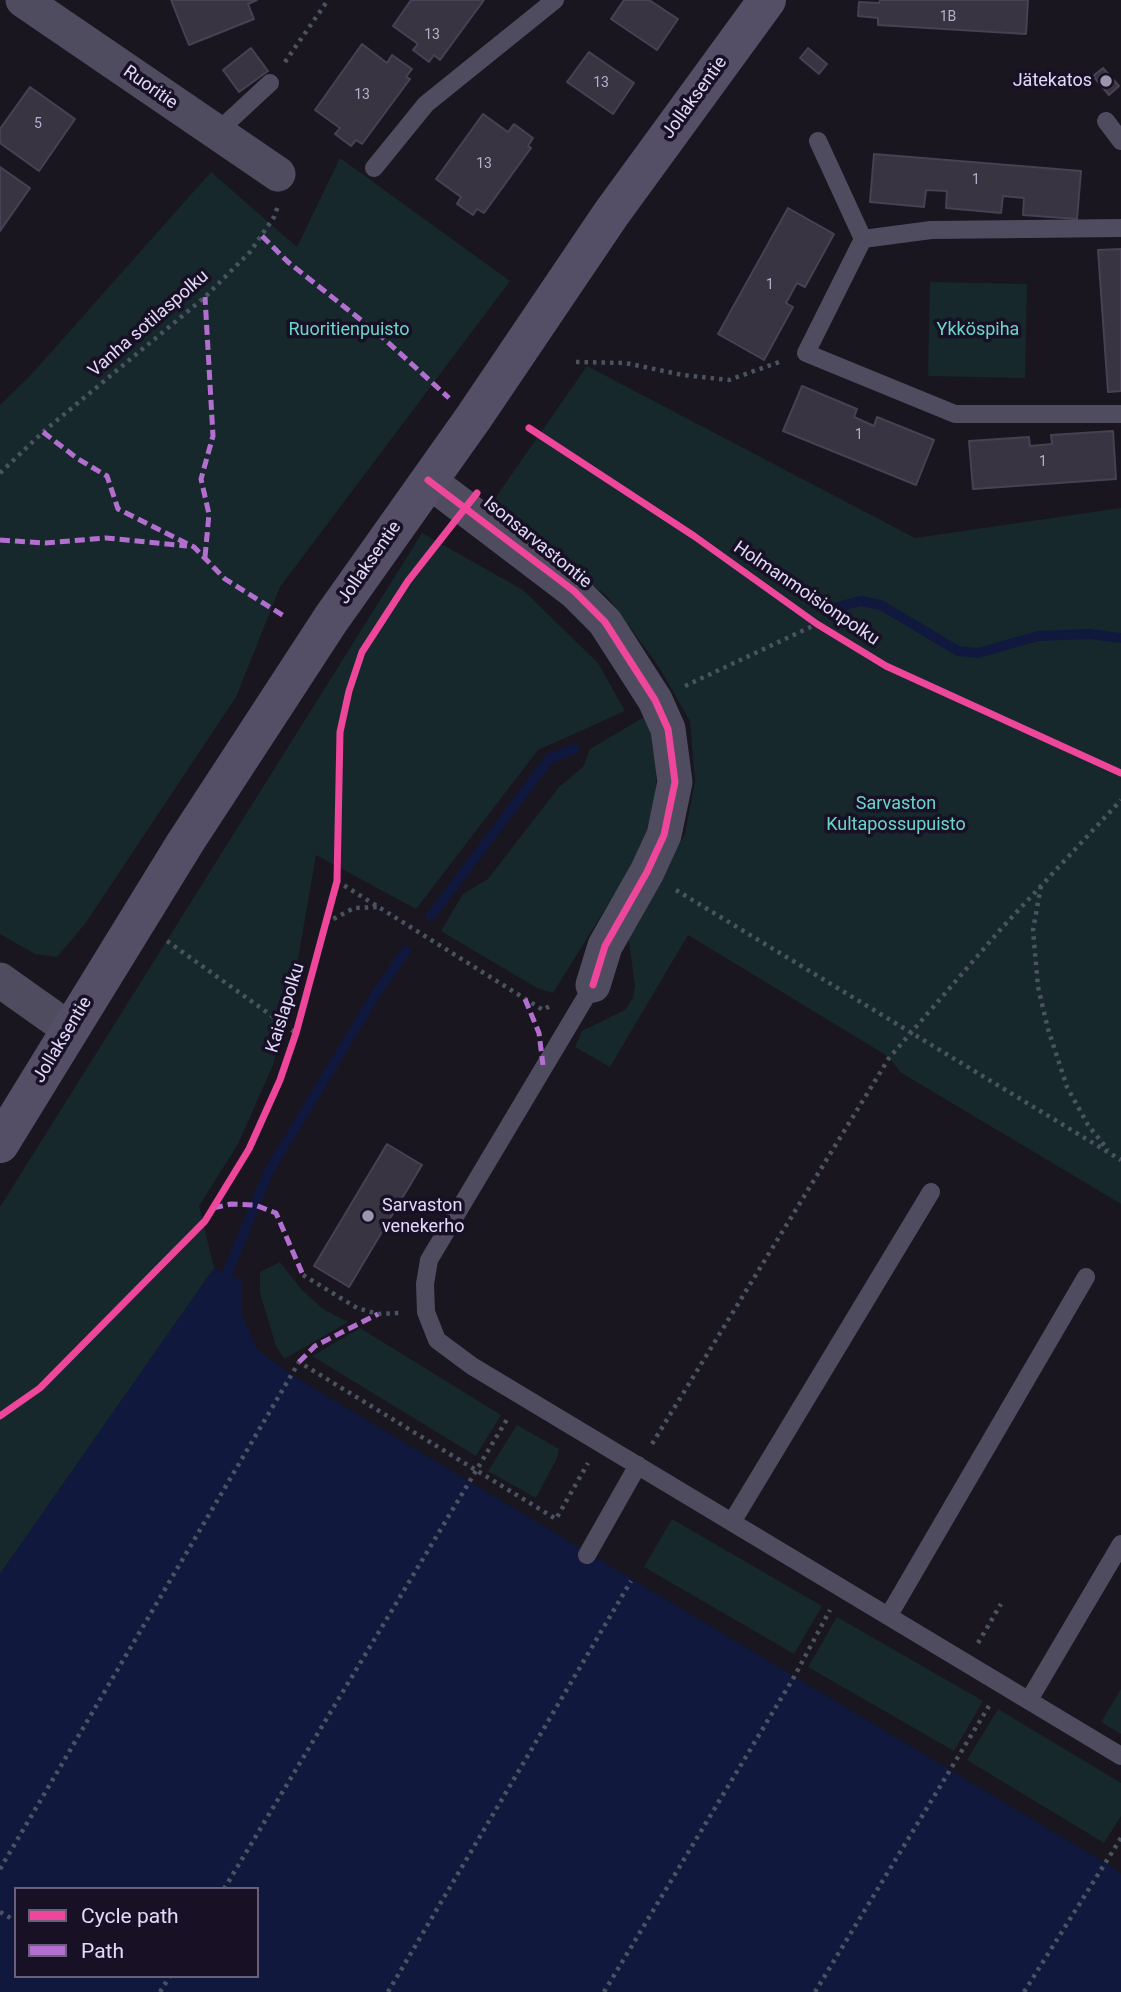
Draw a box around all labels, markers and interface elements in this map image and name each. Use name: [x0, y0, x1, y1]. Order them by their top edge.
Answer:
house number: 1B: [940, 9, 956, 25]
house number: 13: [424, 27, 440, 43]
street label: Jollaksentie: [658, 53, 732, 143]
street label: Ruoritie: [119, 61, 181, 115]
place label: Jätekatos: [1013, 70, 1092, 92]
marker: Jätekatos: [1098, 73, 1114, 89]
house number: 13: [593, 75, 609, 91]
house number: 13: [354, 87, 370, 103]
house number: 5: [34, 116, 42, 132]
house number: 13: [476, 156, 492, 172]
house number: 1: [972, 172, 980, 188]
street label: Vanha sotilaspolku: [85, 266, 213, 382]
house number: 1: [766, 277, 774, 293]
park label: Ruoritienpuisto: [288, 319, 410, 341]
park label: Ykköspiha: [937, 319, 1019, 341]
house number: 1: [855, 427, 863, 443]
house number: 1: [1039, 454, 1047, 470]
street label: Isonsarvastontie: [478, 493, 596, 593]
street label: Jollaksentie: [333, 517, 407, 609]
street label: Holmanmoisionpolku: [729, 537, 883, 651]
park label: Sarvaston Kultapossupuisto: [826, 793, 966, 836]
street label: Kaislapolku: [262, 961, 310, 1055]
street label: Jollaksentie: [29, 993, 97, 1087]
place label: Sarvaston venekerho: [382, 1195, 464, 1238]
marker: Sarvaston venekerho: [360, 1208, 376, 1224]
legend: [14, 1887, 259, 1978]
text: Cycle path: [81, 1904, 179, 1928]
text: Path: [81, 1939, 124, 1963]

